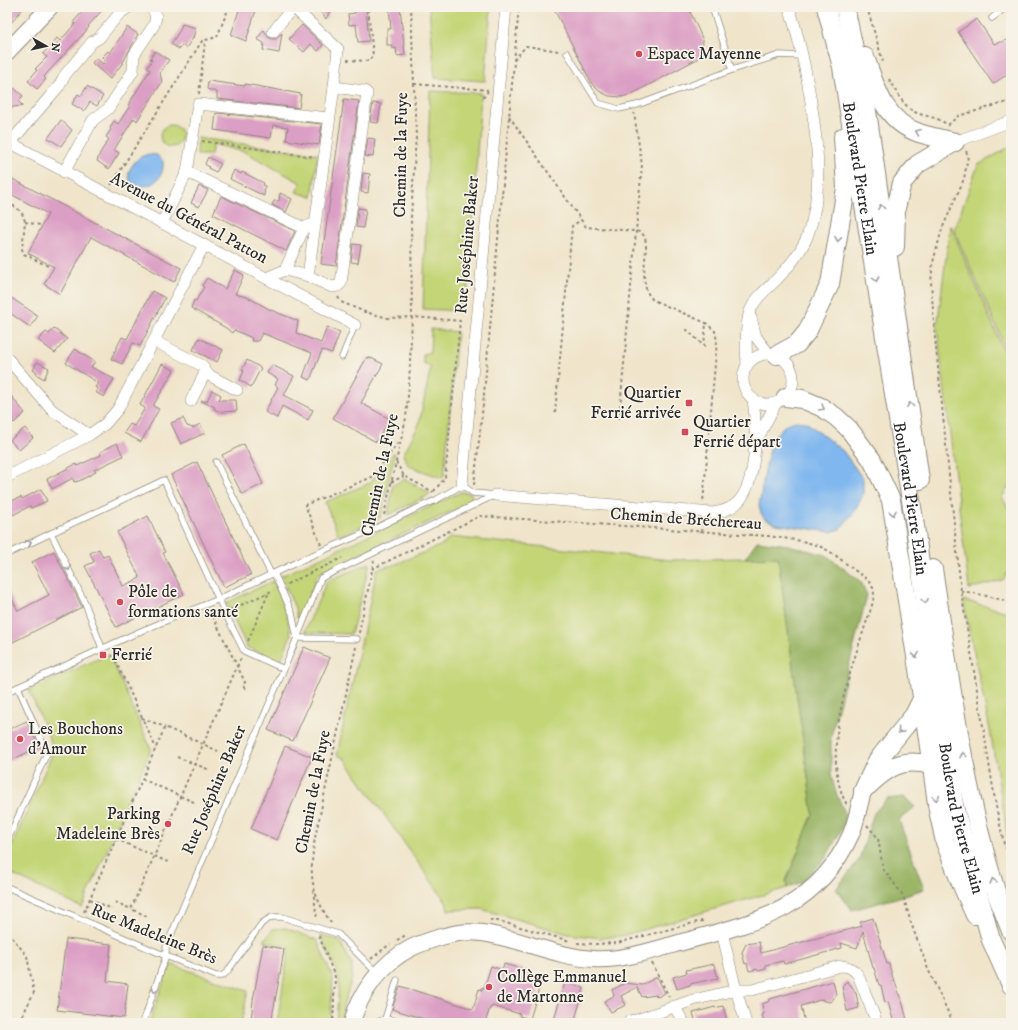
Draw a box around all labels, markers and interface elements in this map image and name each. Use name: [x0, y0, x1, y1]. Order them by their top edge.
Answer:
north arrow: [26, 26, 66, 66]
text: N: [47, 42, 62, 53]
place label: Espace Mayenne: [647, 43, 761, 65]
marker: Espace Mayenne: [634, 49, 644, 59]
street label: Chemin de la Fuye: [389, 92, 413, 218]
street label: Boulevard Pierre Elain: [837, 100, 883, 257]
one-way arrow: [914, 129, 922, 137]
street label: Avenue du Général Patton: [106, 167, 272, 269]
street label: Rue Joséphine Baker: [450, 174, 484, 315]
one-way arrow: [877, 204, 886, 210]
one-way arrow: [834, 236, 843, 242]
one-way arrow: [871, 276, 880, 282]
place label: Quartier Ferrié arrivée: [590, 382, 682, 424]
marker: Quartier Ferrié arrivée: [684, 398, 694, 408]
one-way arrow: [906, 402, 915, 408]
one-way arrow: [818, 404, 825, 411]
street label: Chemin de la Fuye: [356, 411, 404, 539]
place label: Quartier Ferrié départ: [693, 411, 781, 453]
street label: Boulevard Pierre Elain: [888, 420, 933, 577]
marker: Quartier Ferrié départ: [680, 427, 690, 437]
street label: Chemin de Bréchereau: [609, 503, 763, 535]
one-way arrow: [888, 510, 897, 516]
one-way arrow: [25, 541, 32, 548]
one-way arrow: [63, 563, 71, 571]
place label: Pôle de formations santé: [128, 581, 238, 623]
marker: Pôle de formations santé: [115, 597, 125, 607]
one-way arrow: [920, 598, 929, 604]
place label: Ferrié: [111, 644, 152, 666]
marker: Ferrié: [98, 650, 108, 660]
one-way arrow: [911, 652, 920, 658]
place label: Les Bouchons d'Amour: [28, 718, 123, 760]
street label: Rue Joséphine Baker: [177, 721, 251, 858]
one-way arrow: [897, 727, 904, 734]
street label: Chemin de la Fuye: [290, 728, 336, 856]
marker: Les Bouchons d'Amour: [15, 734, 25, 744]
street label: Boulevard Pierre Elain: [933, 741, 989, 897]
one-way arrow: [959, 751, 967, 758]
one-way arrow: [931, 795, 940, 801]
place label: Parking Madeleine Brès: [56, 803, 161, 845]
marker: Parking Madeleine Brès: [163, 819, 173, 829]
one-way arrow: [989, 878, 998, 885]
street label: Rue Madeleine Brès: [88, 899, 221, 969]
place label: Collège Emmanuel de Martonne: [497, 966, 627, 1008]
marker: Collège Emmanuel de Martonne: [484, 982, 494, 992]
one-way arrow: [151, 986, 159, 993]

